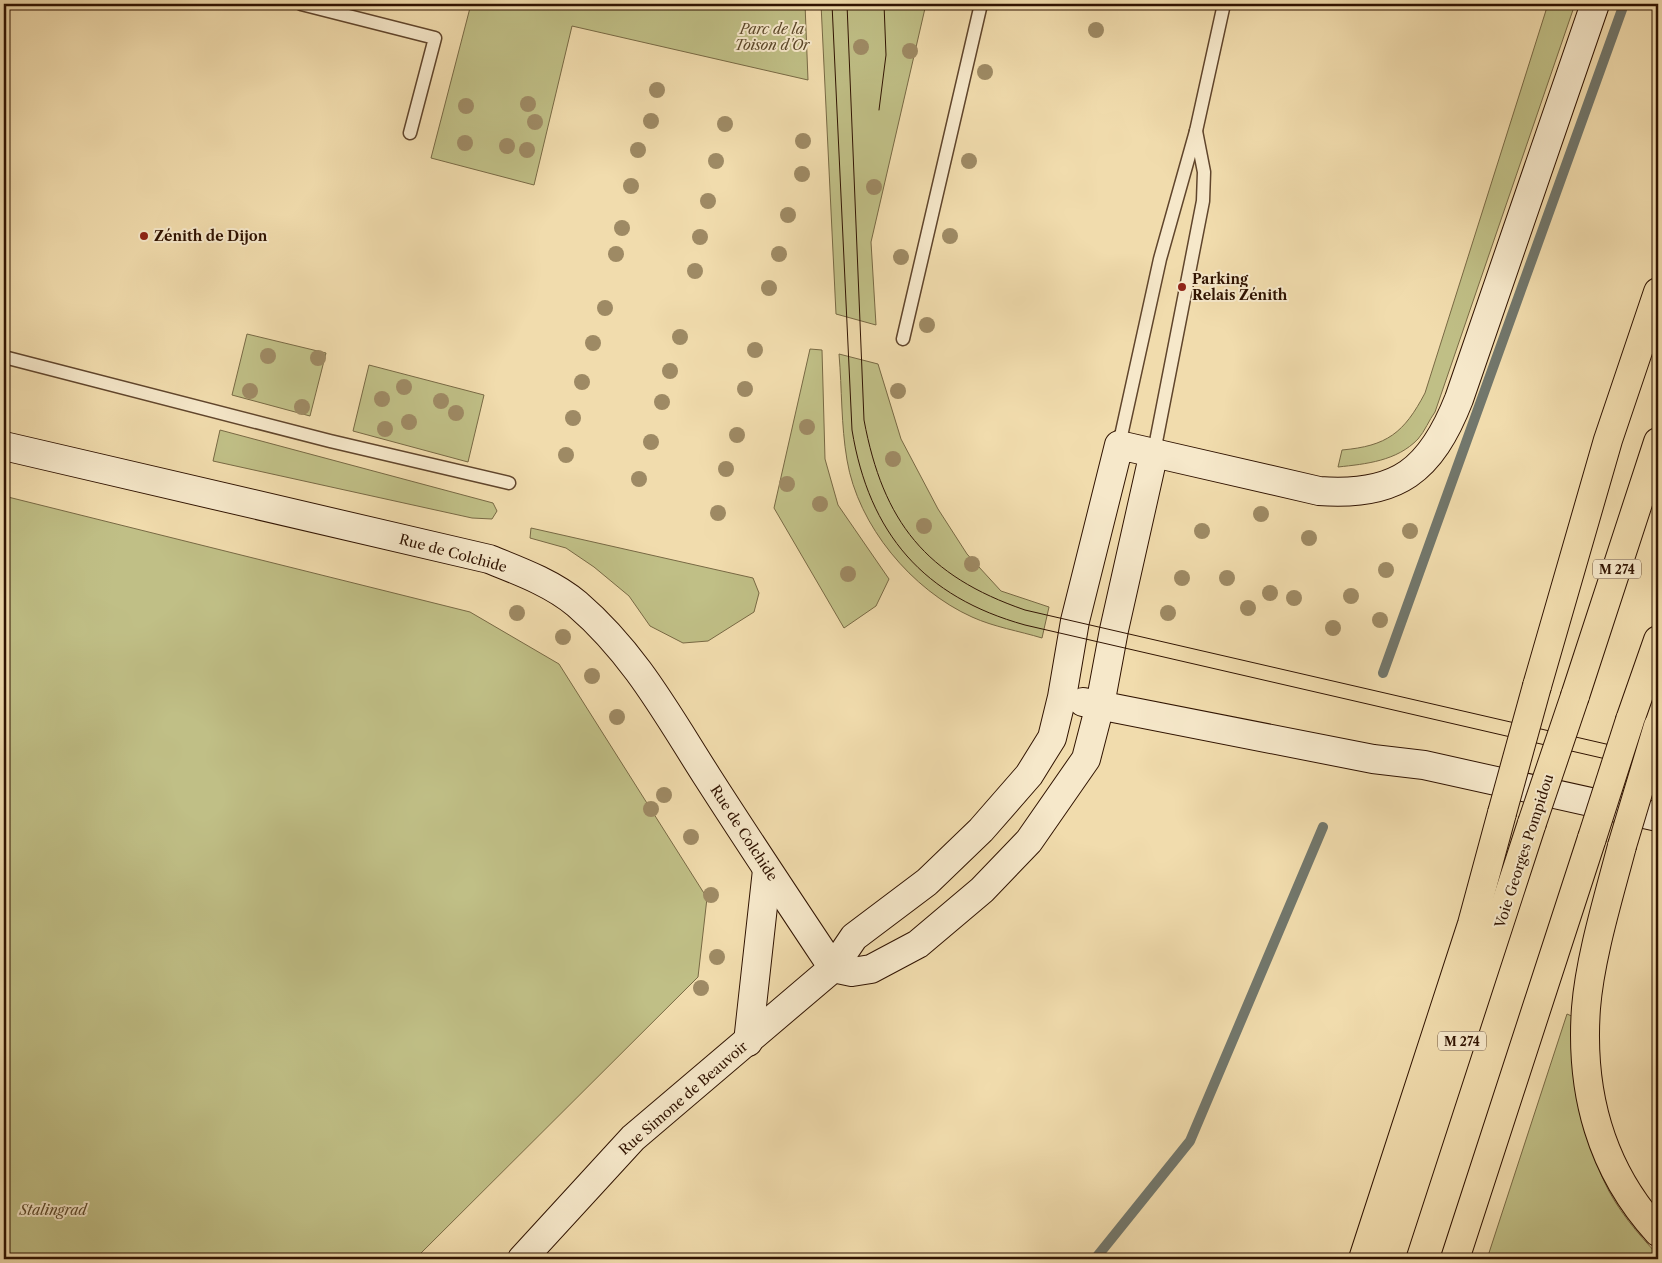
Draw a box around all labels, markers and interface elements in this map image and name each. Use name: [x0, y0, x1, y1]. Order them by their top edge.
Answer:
park label: Parc de la Toison d'Or: [734, 20, 811, 54]
place label: Zénith de Dijon: [154, 227, 268, 245]
marker: Zénith de Dijon: [138, 230, 150, 242]
place label: Parking Relais Zénith: [1192, 270, 1288, 304]
marker: Parking Relais Zénith: [1176, 281, 1188, 293]
street label: Rue de Colchide: [397, 530, 509, 576]
road number: M 274: [1593, 560, 1641, 578]
street label: Voie Georges Pompidou: [1490, 771, 1558, 931]
street label: Rue de Colchide: [706, 782, 782, 884]
road number: M 274: [1438, 1032, 1486, 1050]
street label: Rue Simone de Beauvoir: [615, 1037, 751, 1159]
park label: Stalingrad: [18, 1201, 88, 1219]

